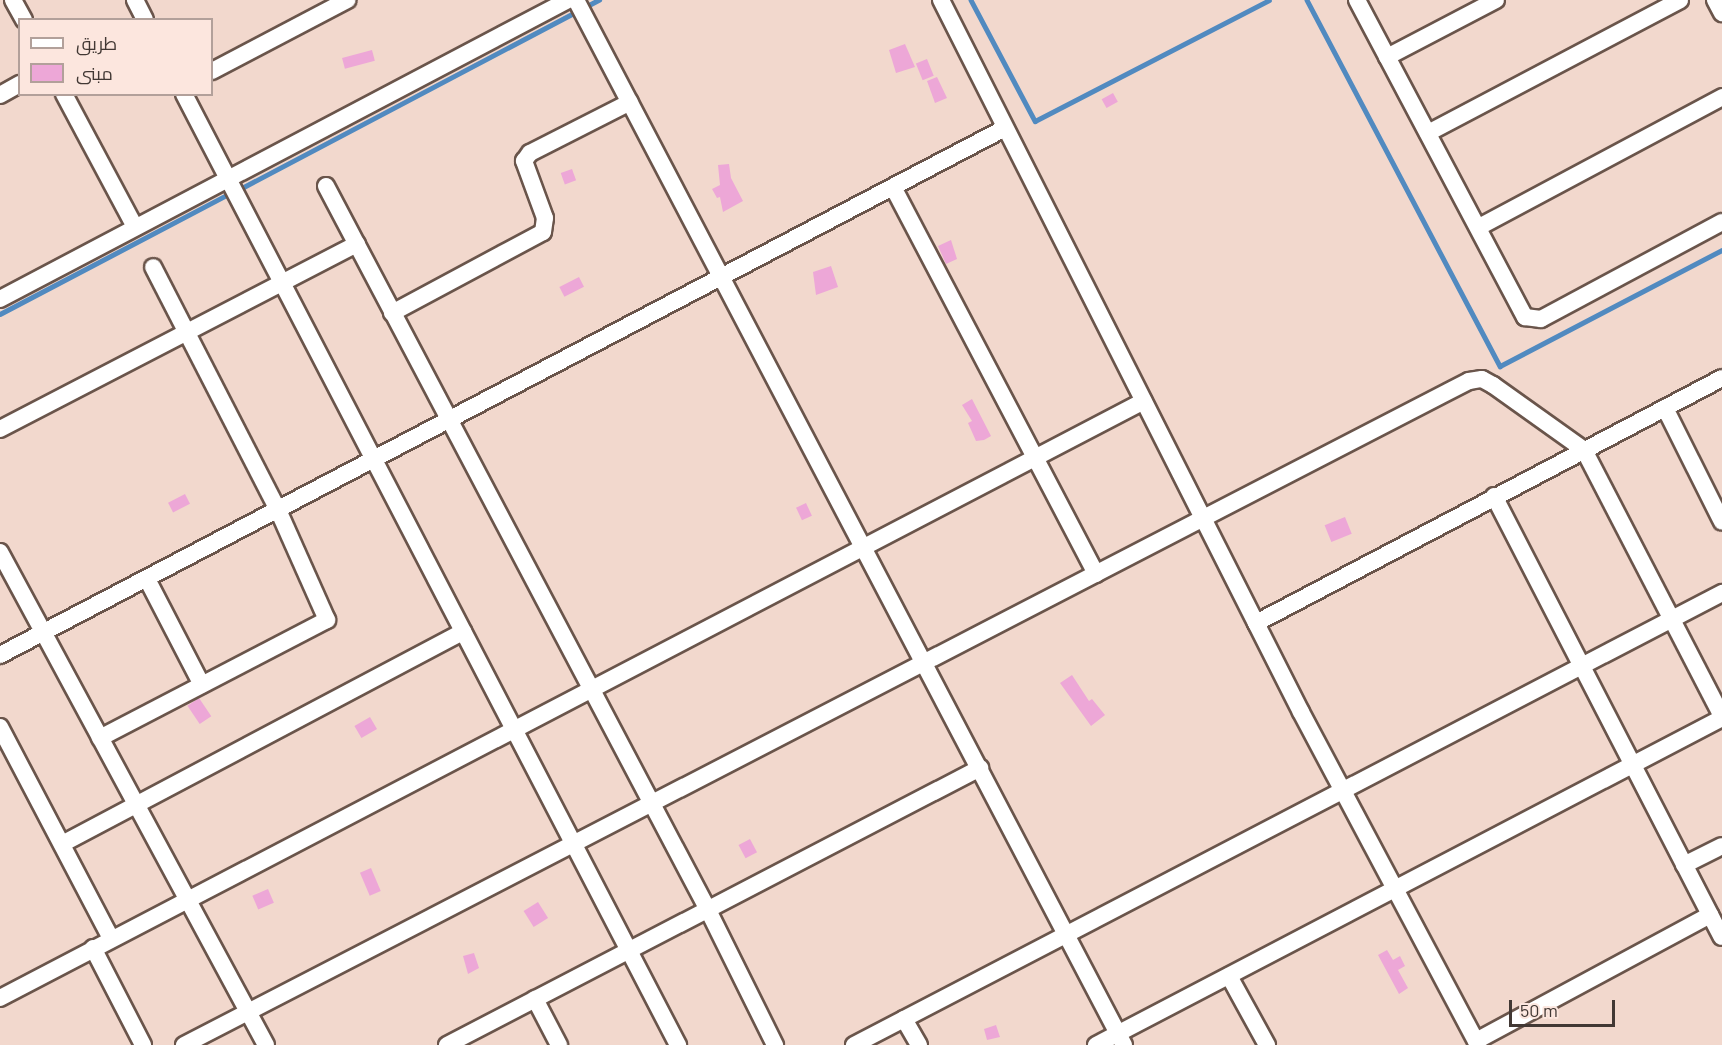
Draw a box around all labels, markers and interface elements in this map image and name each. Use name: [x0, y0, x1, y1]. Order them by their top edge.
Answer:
legend: [18, 18, 213, 96]
text: طريق: [76, 32, 117, 54]
text: مبنى: [76, 62, 113, 84]
scale bar: [1512, 988, 1618, 1026]
text: 50 m: [1520, 999, 1558, 1021]

